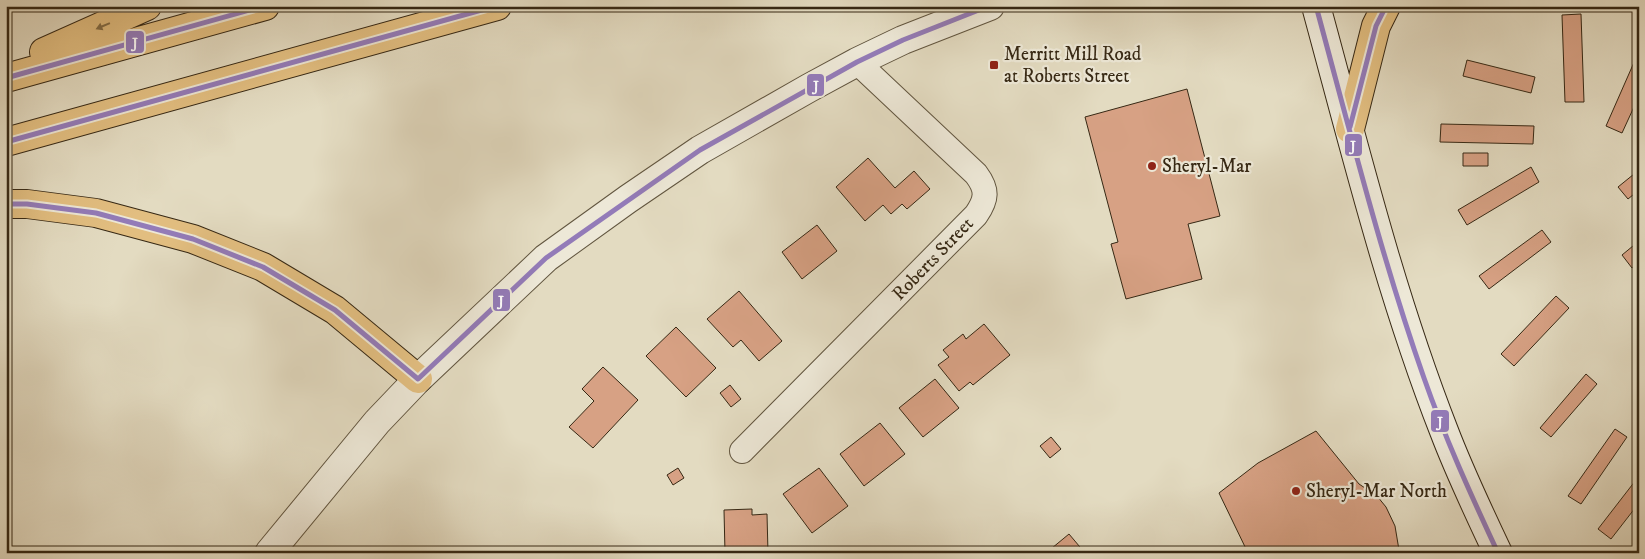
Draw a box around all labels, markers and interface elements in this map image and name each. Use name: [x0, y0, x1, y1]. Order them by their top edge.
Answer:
one-way arrow: [96, 23, 110, 31]
line badge: J: [125, 30, 145, 54]
text: J: [130, 34, 138, 52]
place label: Merritt Mill Road at Roberts Street: [1004, 43, 1142, 88]
marker: Merritt Mill Road at Roberts Street: [988, 59, 1000, 71]
line badge: J: [806, 73, 825, 97]
text: J: [811, 77, 819, 95]
line badge: J: [1344, 133, 1363, 157]
text: J: [1348, 137, 1356, 155]
place label: Sheryl-Mar: [1162, 155, 1251, 178]
marker: Sheryl-Mar: [1146, 160, 1158, 172]
street label: Roberts Street: [888, 212, 978, 306]
line badge: J: [492, 288, 511, 312]
text: J: [496, 292, 504, 310]
line badge: J: [1430, 409, 1450, 433]
text: J: [1435, 413, 1443, 431]
place label: Sheryl-Mar North: [1306, 480, 1447, 503]
marker: Sheryl-Mar North: [1290, 485, 1302, 497]

